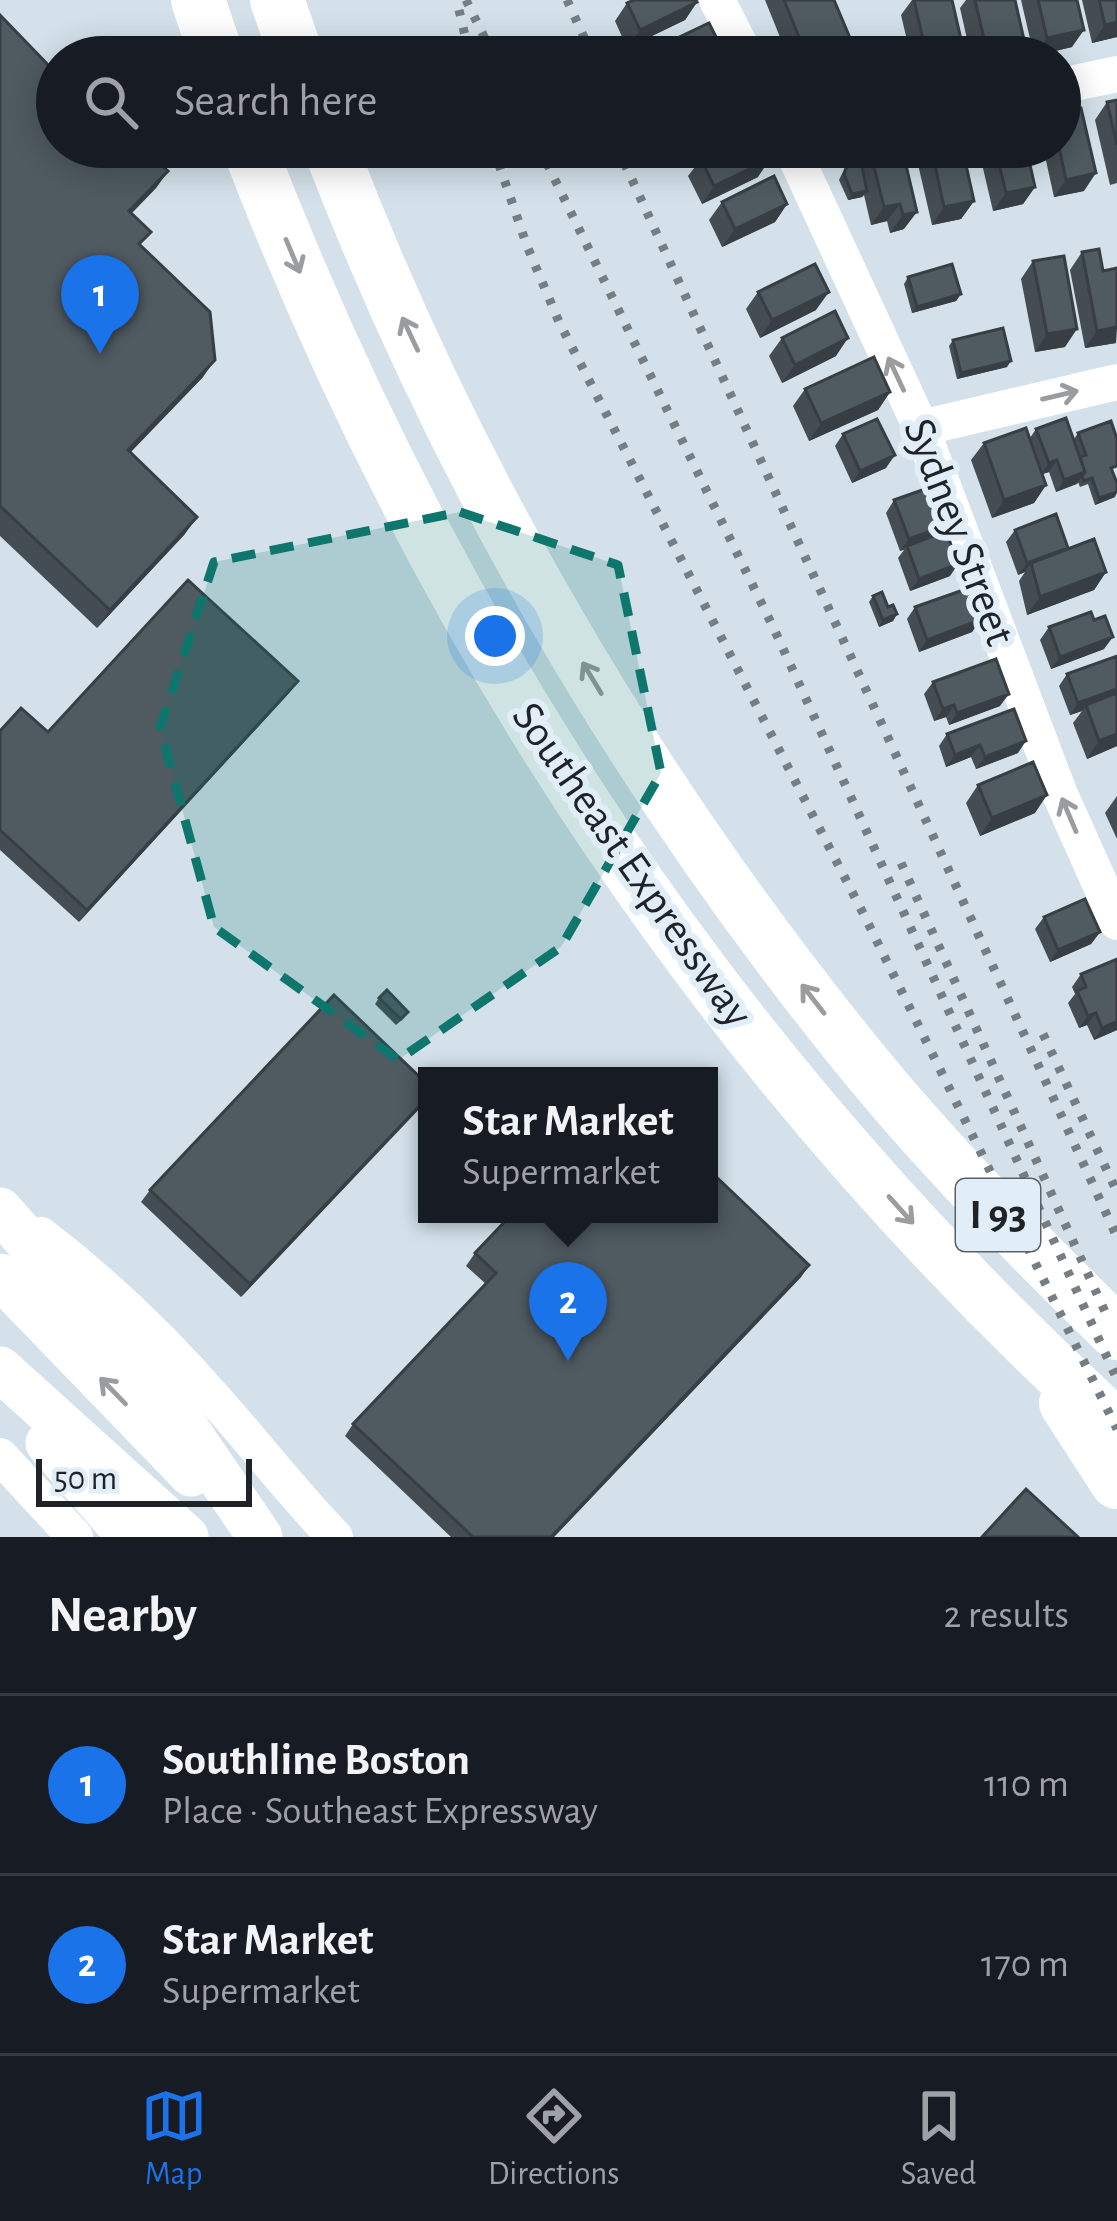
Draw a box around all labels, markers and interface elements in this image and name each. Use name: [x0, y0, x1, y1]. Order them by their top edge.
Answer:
search box: [36, 36, 1081, 168]
icon: search: [78, 69, 144, 135]
text: Search here: [174, 79, 377, 124]
one-way arrow: [284, 236, 305, 273]
pin: 1: [61, 255, 139, 354]
one-way arrow: [398, 317, 420, 353]
one-way arrow: [884, 357, 906, 393]
one-way arrow: [1041, 383, 1079, 405]
street label: Sydney Street: [895, 412, 1023, 652]
your location: [465, 606, 525, 666]
one-way arrow: [580, 662, 604, 696]
street label: Southeast Expressway: [503, 695, 761, 1035]
one-way arrow: [1057, 797, 1078, 834]
one-way arrow: [800, 984, 827, 1016]
popup: [418, 1067, 718, 1223]
text: Star Market: [462, 1099, 674, 1144]
text: Supermarket: [462, 1153, 660, 1192]
road number: I 93: [956, 1179, 1040, 1251]
one-way arrow: [887, 1195, 914, 1225]
pin: 2: [529, 1262, 607, 1361]
one-way arrow: [99, 1377, 128, 1406]
scale bar: [36, 1453, 252, 1506]
text: 50 m: [54, 1463, 117, 1496]
text: Nearby: [48, 1590, 197, 1641]
text: 2 results: [943, 1596, 1069, 1635]
text: Southline Boston: [162, 1738, 470, 1783]
text: 1: [80, 1765, 94, 1804]
text: 110 m: [984, 1765, 1069, 1804]
text: Place · Southeast Expressway: [162, 1792, 598, 1831]
text: Star Market: [162, 1918, 374, 1963]
text: 2: [78, 1945, 96, 1984]
text: 170 m: [981, 1945, 1069, 1984]
text: Supermarket: [162, 1972, 360, 2011]
tab: Map: [141, 2083, 207, 2195]
tab: Directions: [488, 2083, 619, 2195]
tab: Saved: [901, 2083, 976, 2195]

